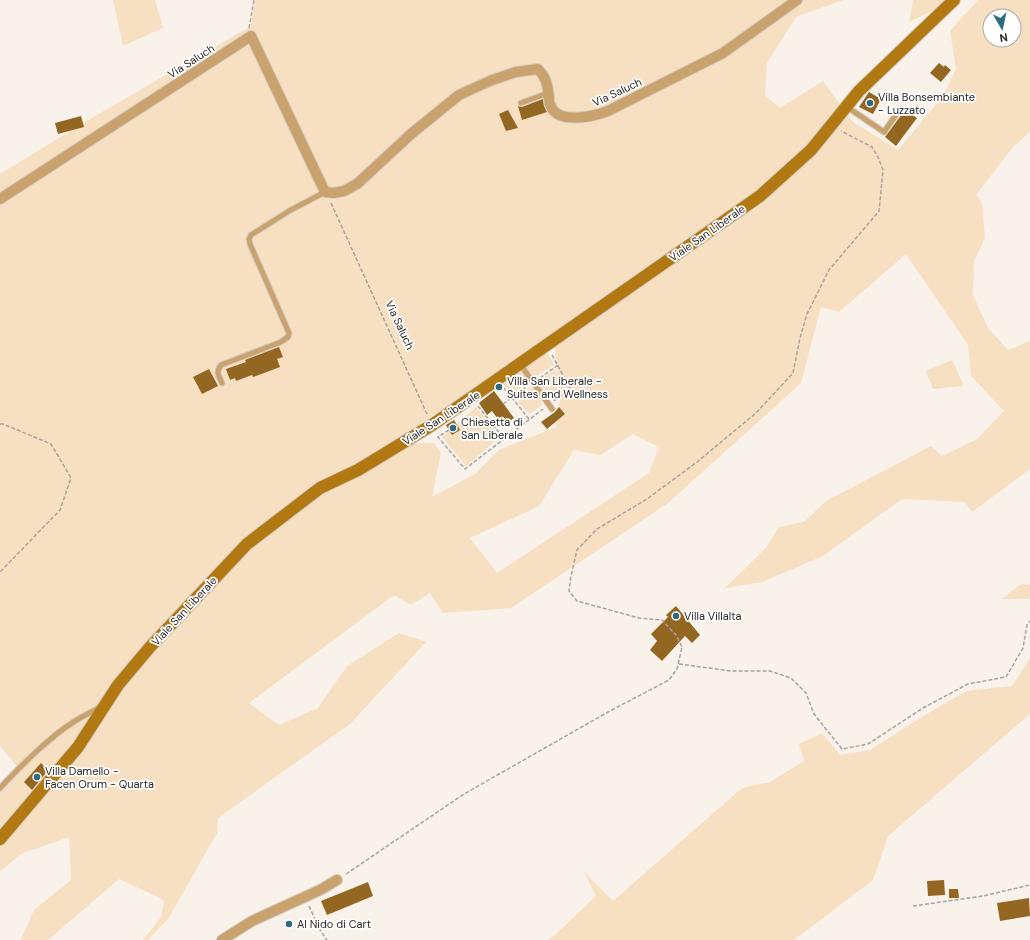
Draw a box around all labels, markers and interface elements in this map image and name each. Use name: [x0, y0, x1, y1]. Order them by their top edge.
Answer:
north arrow: [982, 8, 1022, 48]
text: N: [999, 30, 1009, 45]
street label: Via Saluch: [165, 41, 217, 81]
street label: Via Saluch: [590, 75, 644, 109]
place label: Villa Bonsembiante - Luzzato: [878, 90, 975, 117]
marker: Villa Bonsembiante - Luzzato: [865, 98, 875, 108]
street label: Viale San Liberale: [666, 202, 748, 264]
street label: Via Saluch: [383, 298, 417, 352]
place label: Villa San Liberale - Suites and Wellness: [507, 374, 608, 401]
marker: Villa San Liberale - Suites and Wellness: [494, 382, 504, 392]
street label: Viale San Liberale: [400, 388, 482, 448]
place label: Chiesetta di San Liberale: [461, 415, 523, 442]
marker: Chiesetta di San Liberale: [448, 423, 458, 433]
street label: Viale San Liberale: [148, 573, 220, 649]
place label: Villa Villalta: [684, 609, 741, 623]
marker: Villa Villalta: [671, 611, 681, 621]
place label: Villa Damello - Facen Orum - Quarta: [45, 764, 154, 791]
marker: Villa Damello - Facen Orum - Quarta: [32, 772, 42, 782]
place label: Al Nido di Cart: [297, 917, 371, 931]
marker: Al Nido di Cart: [284, 919, 294, 929]

